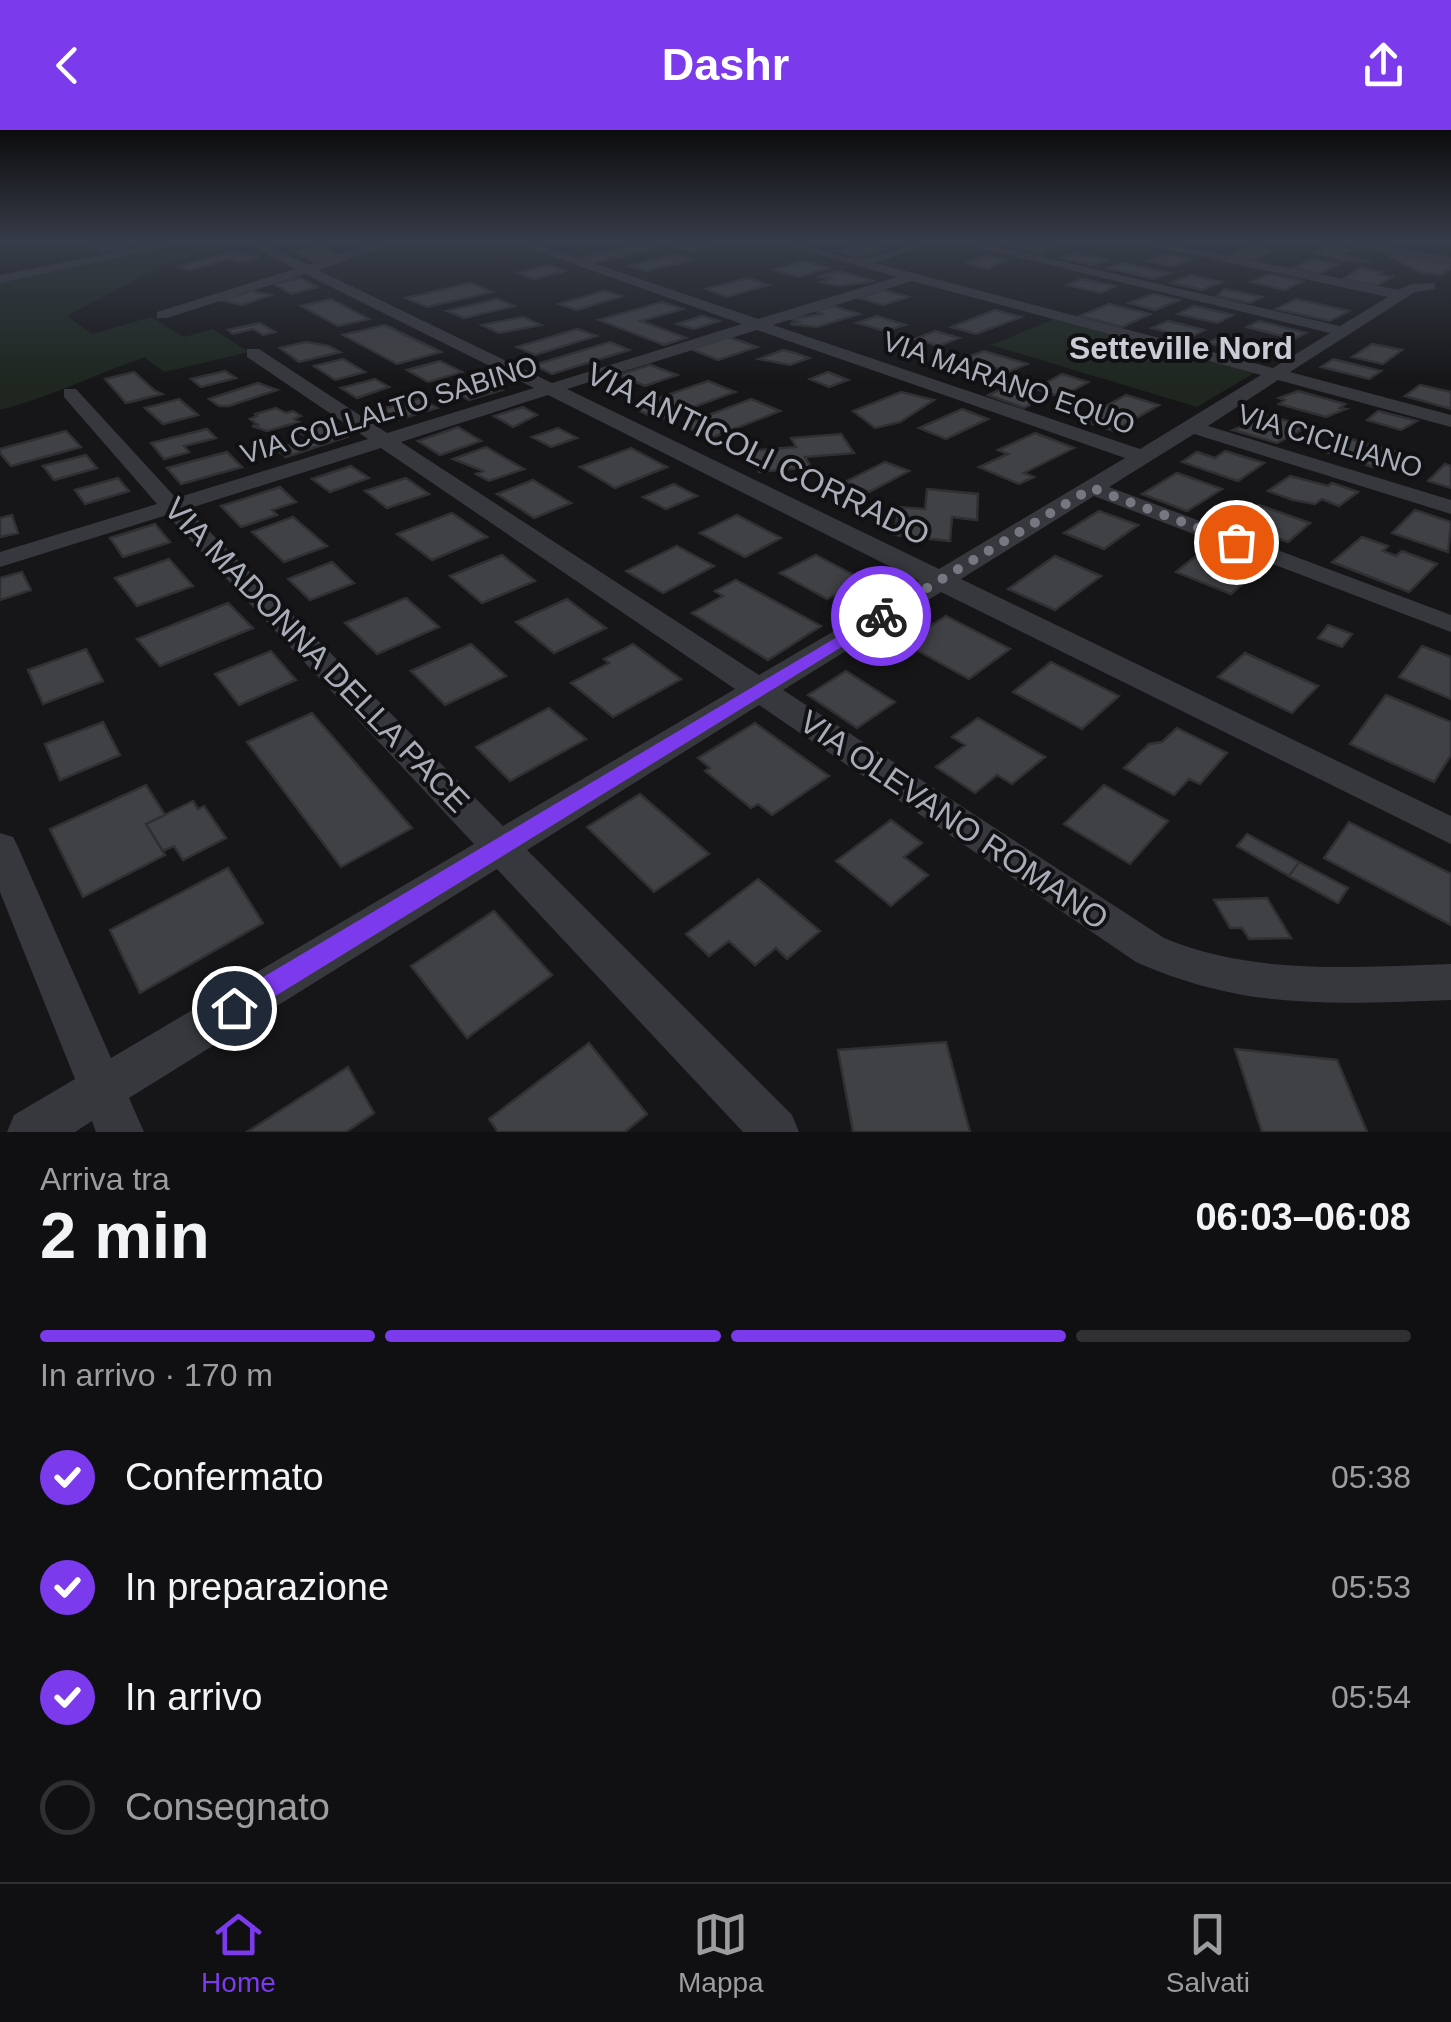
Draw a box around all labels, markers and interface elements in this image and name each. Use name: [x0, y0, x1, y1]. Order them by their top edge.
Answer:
icon: back: [40, 38, 95, 93]
icon: share: [1356, 38, 1411, 93]
text: Dashr: [662, 39, 789, 90]
street label: VIA MARANO EQUO: [879, 325, 1139, 441]
district label: Setteville Nord: [1069, 330, 1293, 366]
street label: VIA COLLALTO SABINO: [237, 350, 541, 470]
street label: VIA ANTICOLI CORRADO: [581, 355, 935, 553]
street label: VIA CICILIANO: [1234, 398, 1426, 484]
street label: VIA MADONNA DELLA PACE: [157, 490, 477, 820]
pin: [1194, 500, 1279, 585]
icon: bag: [1209, 515, 1264, 570]
courier: [831, 566, 931, 666]
icon: bike: [854, 589, 909, 644]
street label: VIA OLEVANO ROMANO: [793, 703, 1115, 937]
pin: [192, 966, 277, 1051]
icon: home: [207, 981, 262, 1036]
text: Arriva tra: [40, 1161, 170, 1197]
text: 06:03–06:08: [1195, 1196, 1411, 1238]
text: 2 min: [40, 1199, 210, 1272]
text: In arrivo · 170 m: [40, 1357, 273, 1393]
icon: check: [40, 1450, 95, 1505]
text: Confermato: [125, 1456, 324, 1498]
text: 05:38: [1331, 1459, 1411, 1495]
icon: check: [40, 1560, 95, 1615]
text: In preparazione: [125, 1566, 389, 1608]
text: 05:53: [1331, 1569, 1411, 1605]
icon: check: [40, 1670, 95, 1725]
text: In arrivo: [125, 1676, 262, 1718]
text: 05:54: [1331, 1679, 1411, 1715]
text: Consegnato: [125, 1786, 330, 1828]
tab: Home: [201, 1907, 276, 1999]
tab: Mappa: [678, 1907, 764, 1999]
tab: Salvati: [1166, 1907, 1250, 1999]

